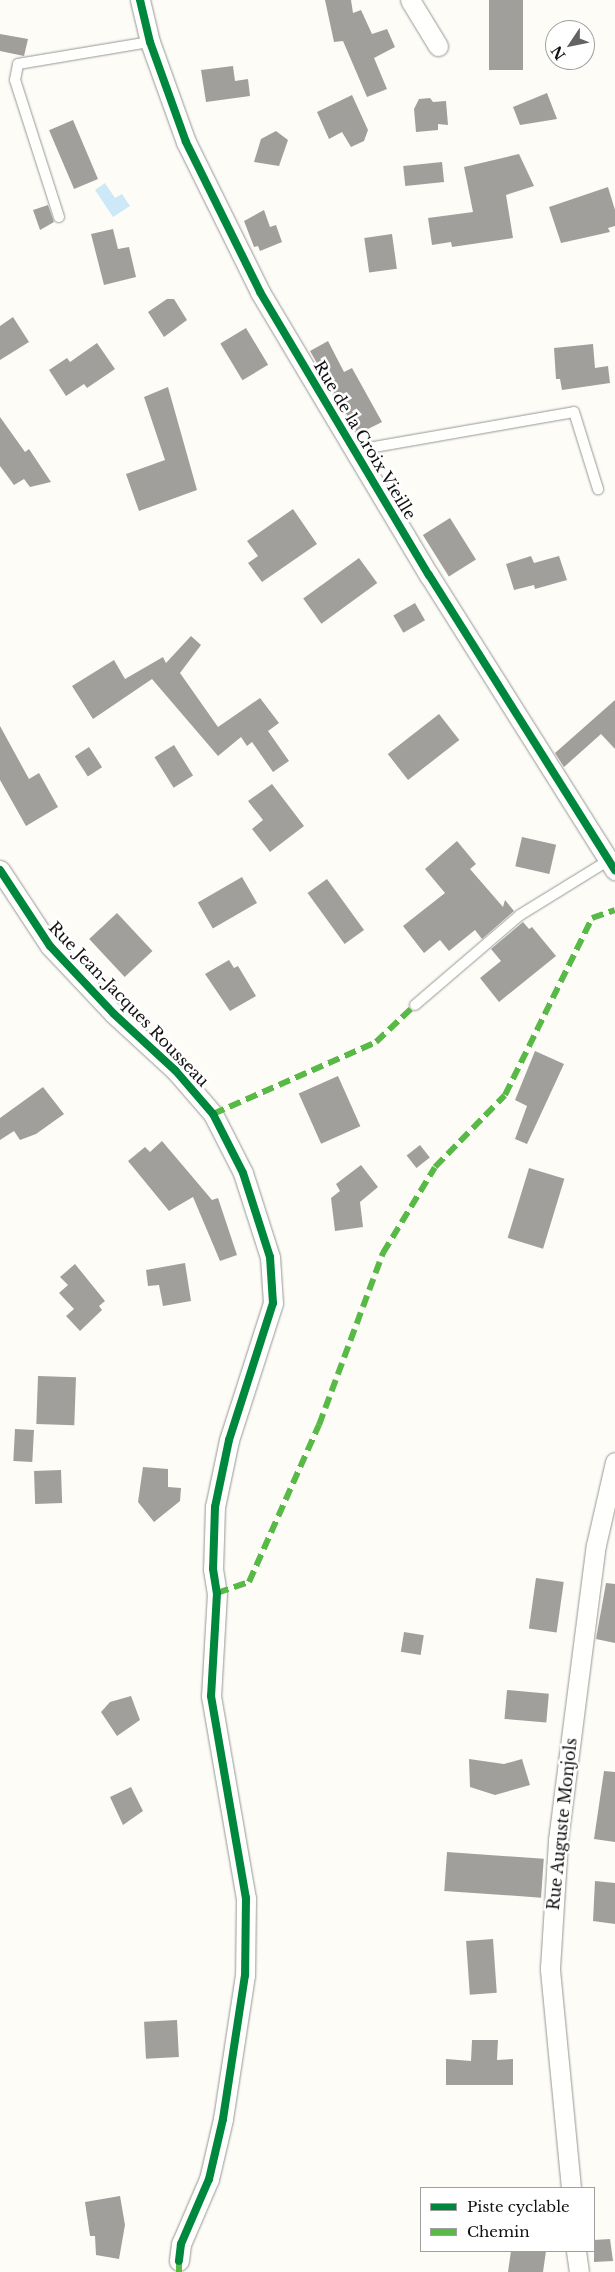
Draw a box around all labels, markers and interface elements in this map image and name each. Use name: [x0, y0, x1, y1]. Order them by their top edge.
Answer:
north arrow: [545, 20, 595, 70]
text: N: [547, 42, 570, 63]
street label: Rue de la Croix Vieille: [310, 357, 420, 523]
street label: Rue Jean-Jacques Rousseau: [45, 918, 213, 1090]
street label: Rue Auguste Monjols: [543, 1737, 581, 1911]
legend: [420, 2187, 595, 2252]
text: Piste cyclable: [467, 2197, 570, 2216]
text: Chemin: [467, 2222, 530, 2241]

